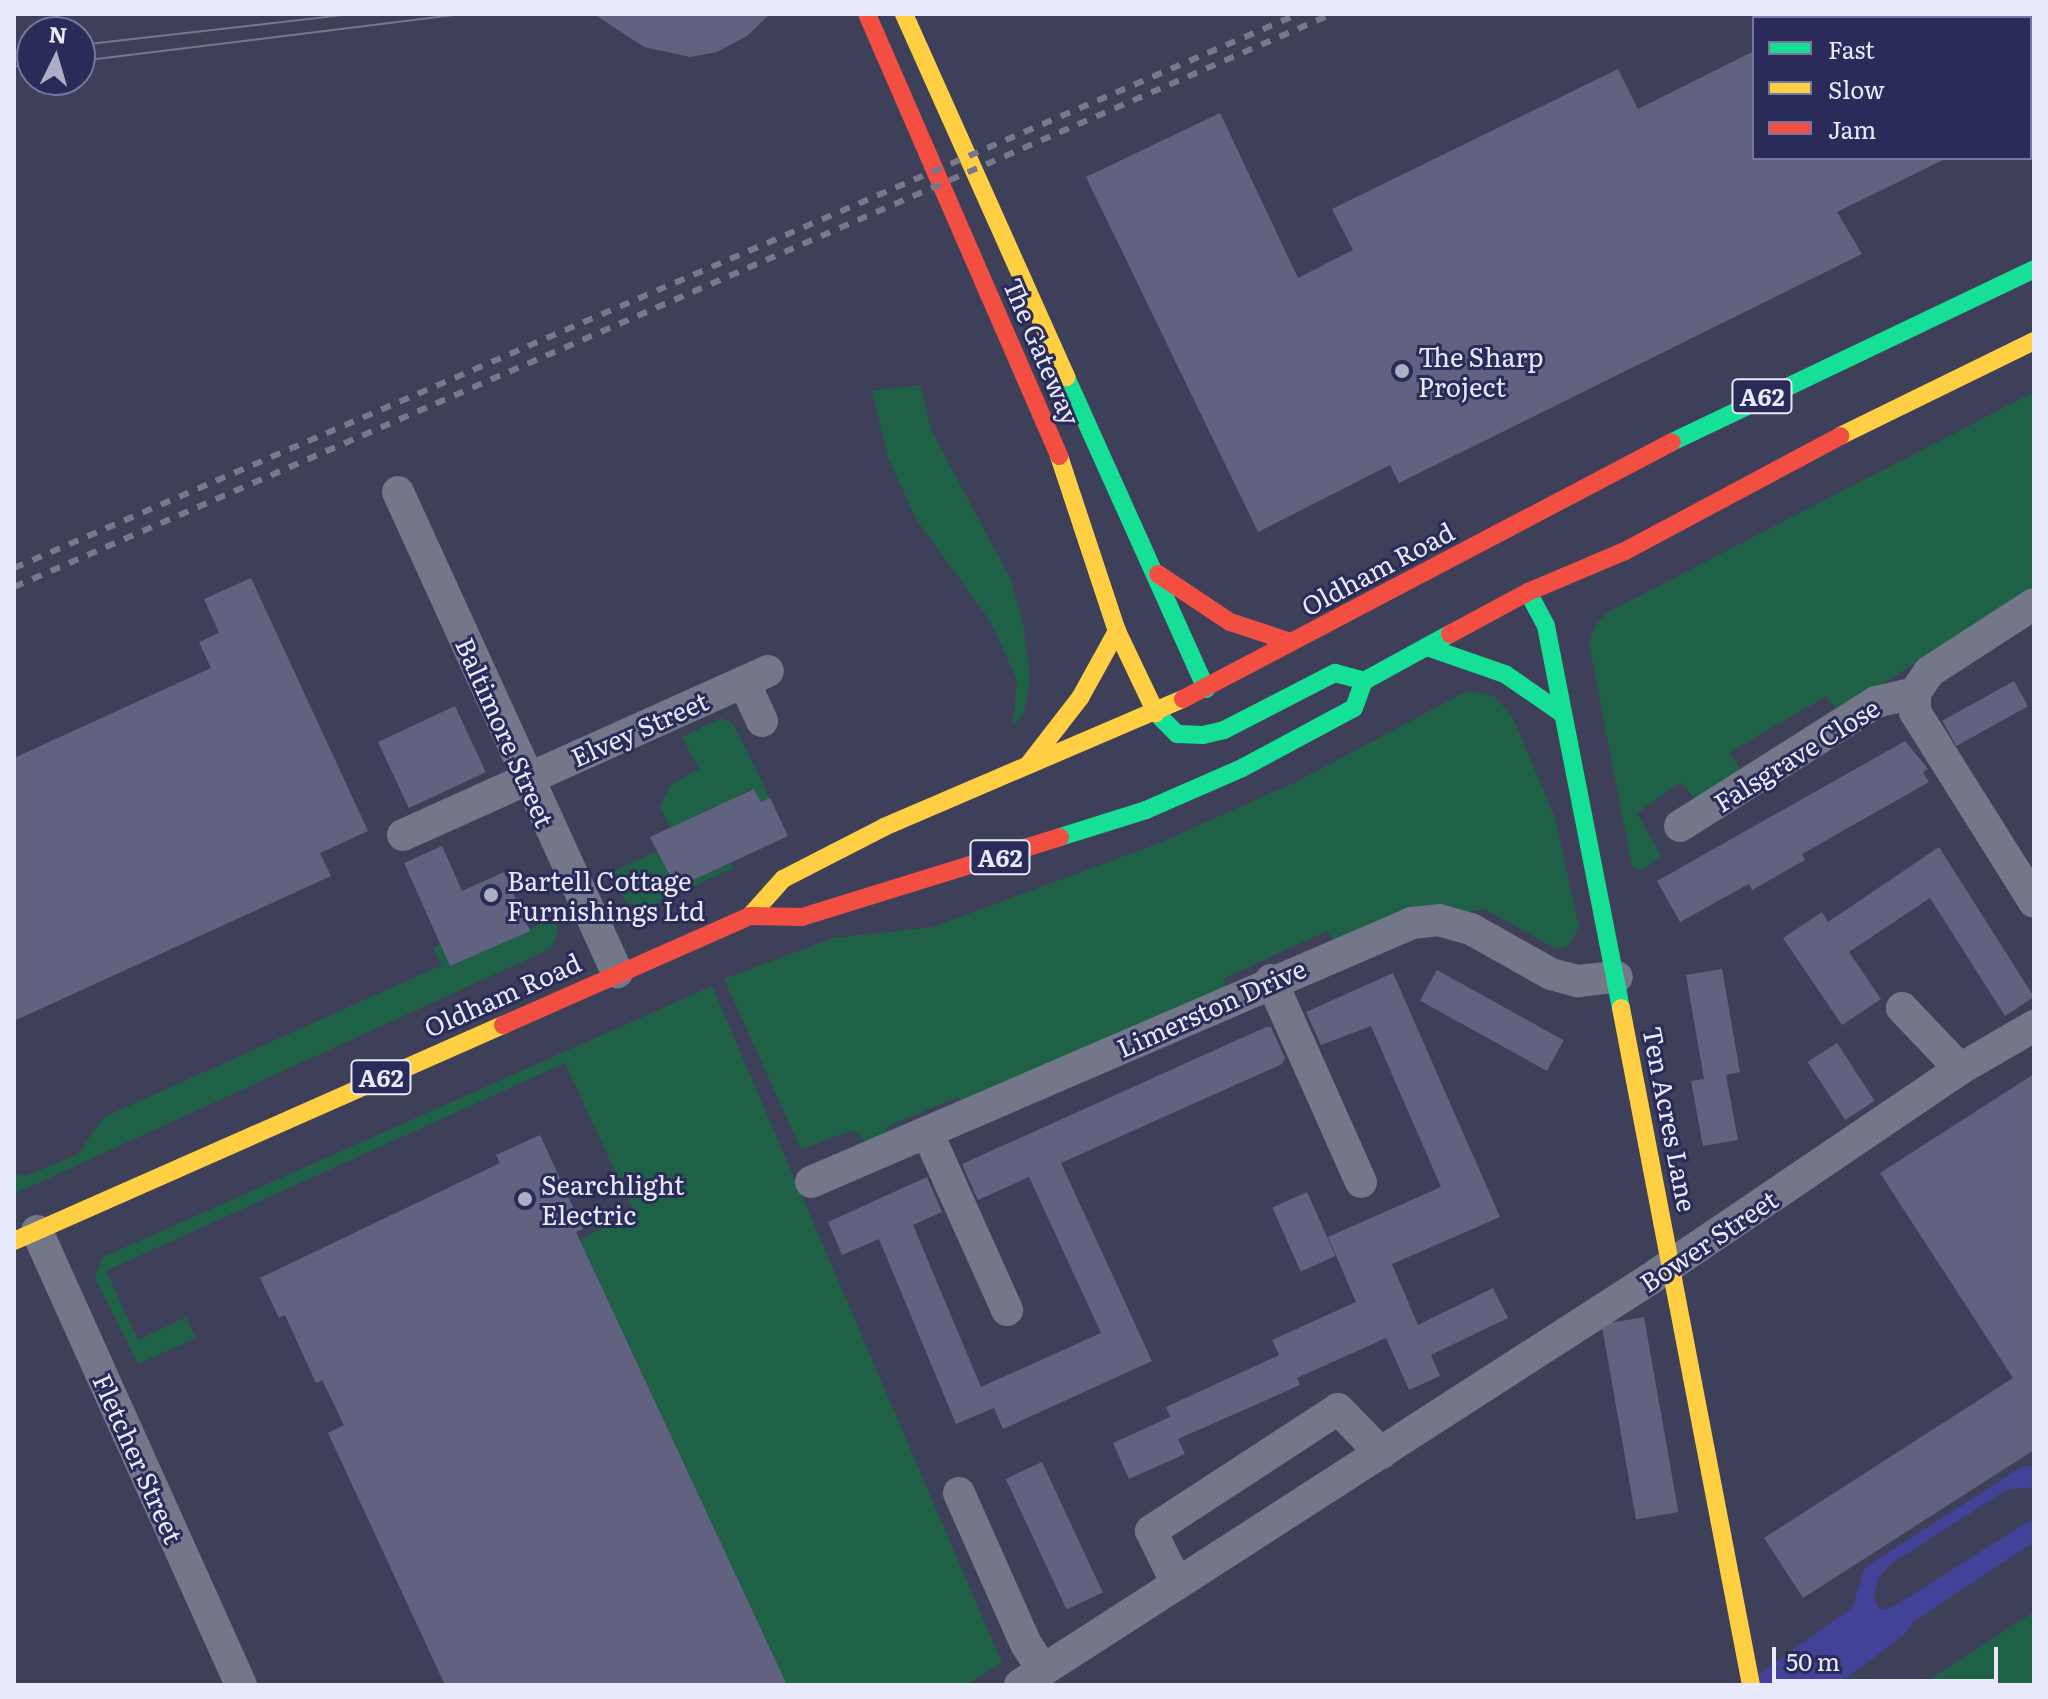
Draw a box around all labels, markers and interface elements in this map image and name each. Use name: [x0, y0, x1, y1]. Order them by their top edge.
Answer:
north arrow: [16, 16, 96, 96]
text: N: [47, 16, 69, 51]
legend: [1752, 16, 2032, 160]
text: Fast: [1828, 31, 1875, 66]
text: Slow: [1828, 71, 1885, 106]
text: Jam: [1828, 111, 1876, 146]
street label: The Gateway: [998, 273, 1088, 429]
place label: The Sharp Project: [1418, 340, 1543, 402]
marker: The Sharp Project: [1393, 362, 1411, 380]
road number: A62: [1730, 376, 1794, 416]
street label: Oldham Road: [1295, 515, 1459, 621]
street label: Baltimore Street: [450, 632, 562, 832]
street label: Elvey Street: [566, 684, 712, 772]
street label: Falsgrave Close: [1708, 691, 1884, 817]
road number: A62: [968, 837, 1032, 877]
place label: Bartell Cottage Furnishings Ltd: [507, 864, 705, 926]
marker: Bartell Cottage Furnishings Ltd: [482, 886, 500, 904]
street label: Oldham Road: [419, 946, 585, 1042]
street label: Limerston Drive: [1112, 951, 1310, 1063]
street label: Ten Acres Lane: [1638, 1024, 1704, 1214]
road number: A62: [349, 1057, 413, 1097]
place label: Searchlight Electric: [541, 1168, 684, 1230]
street label: Bower Street: [1633, 1183, 1783, 1297]
marker: Searchlight Electric: [516, 1190, 534, 1208]
street label: Fletcher Street: [88, 1368, 190, 1548]
scale bar: [1776, 1631, 2002, 1681]
text: 50 m: [1786, 1643, 1840, 1678]

